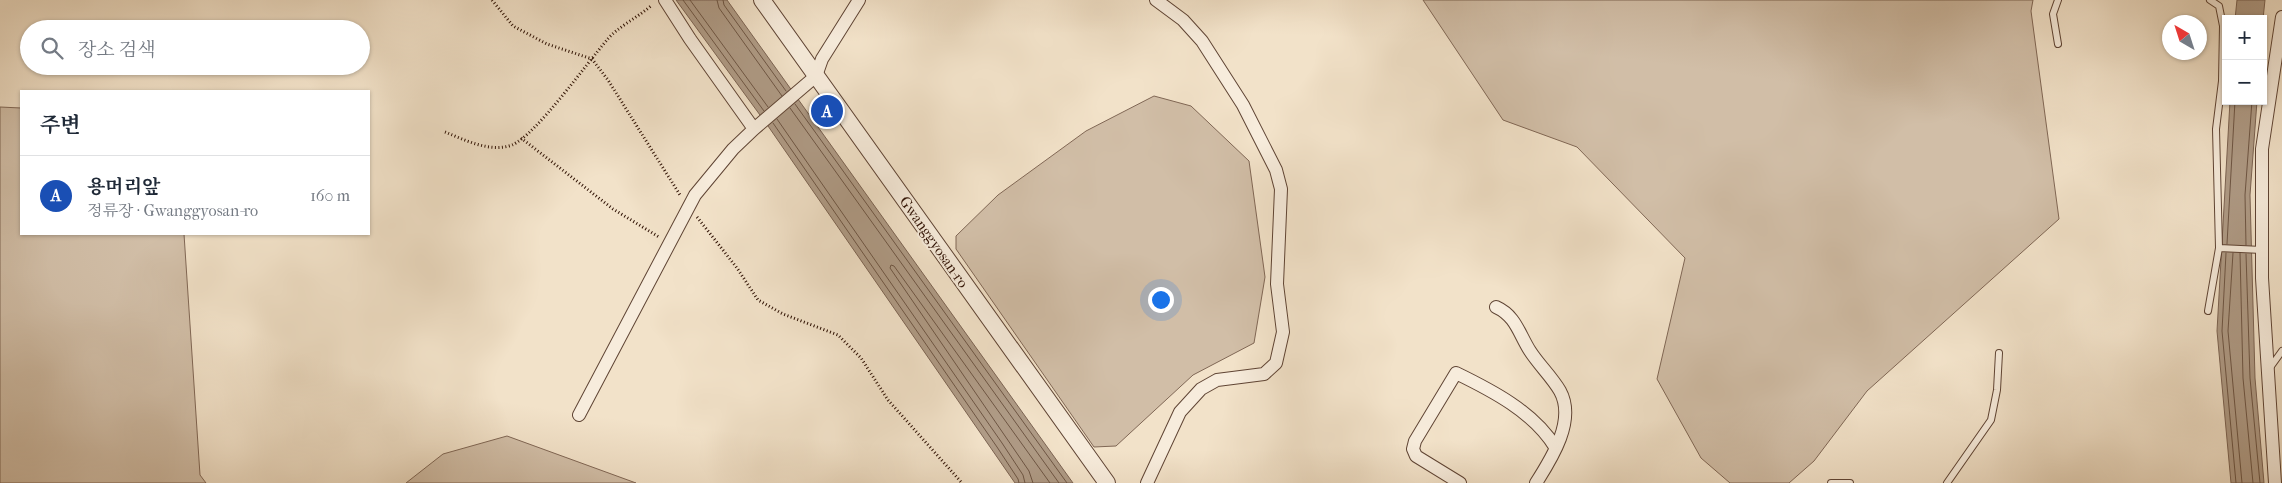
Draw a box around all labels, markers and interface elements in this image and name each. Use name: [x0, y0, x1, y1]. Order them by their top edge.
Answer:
north arrow: [2162, 15, 2207, 60]
map controls: [2222, 15, 2267, 105]
button: +: [2222, 15, 2267, 60]
search box: [20, 20, 370, 75]
icon: search: [38, 34, 66, 62]
text: 장소 검색: [78, 39, 156, 61]
button: −: [2222, 60, 2267, 105]
pin: A: [811, 92, 843, 130]
text: 주변: [40, 113, 81, 137]
text: 용머리앞: [87, 176, 160, 198]
text: A: [51, 186, 61, 205]
text: 160 m: [310, 186, 350, 205]
street label: Gwanggyosan-ro: [896, 193, 972, 292]
text: 정류장 · Gwanggyosan-ro: [87, 201, 258, 220]
your location: [1148, 287, 1174, 313]

